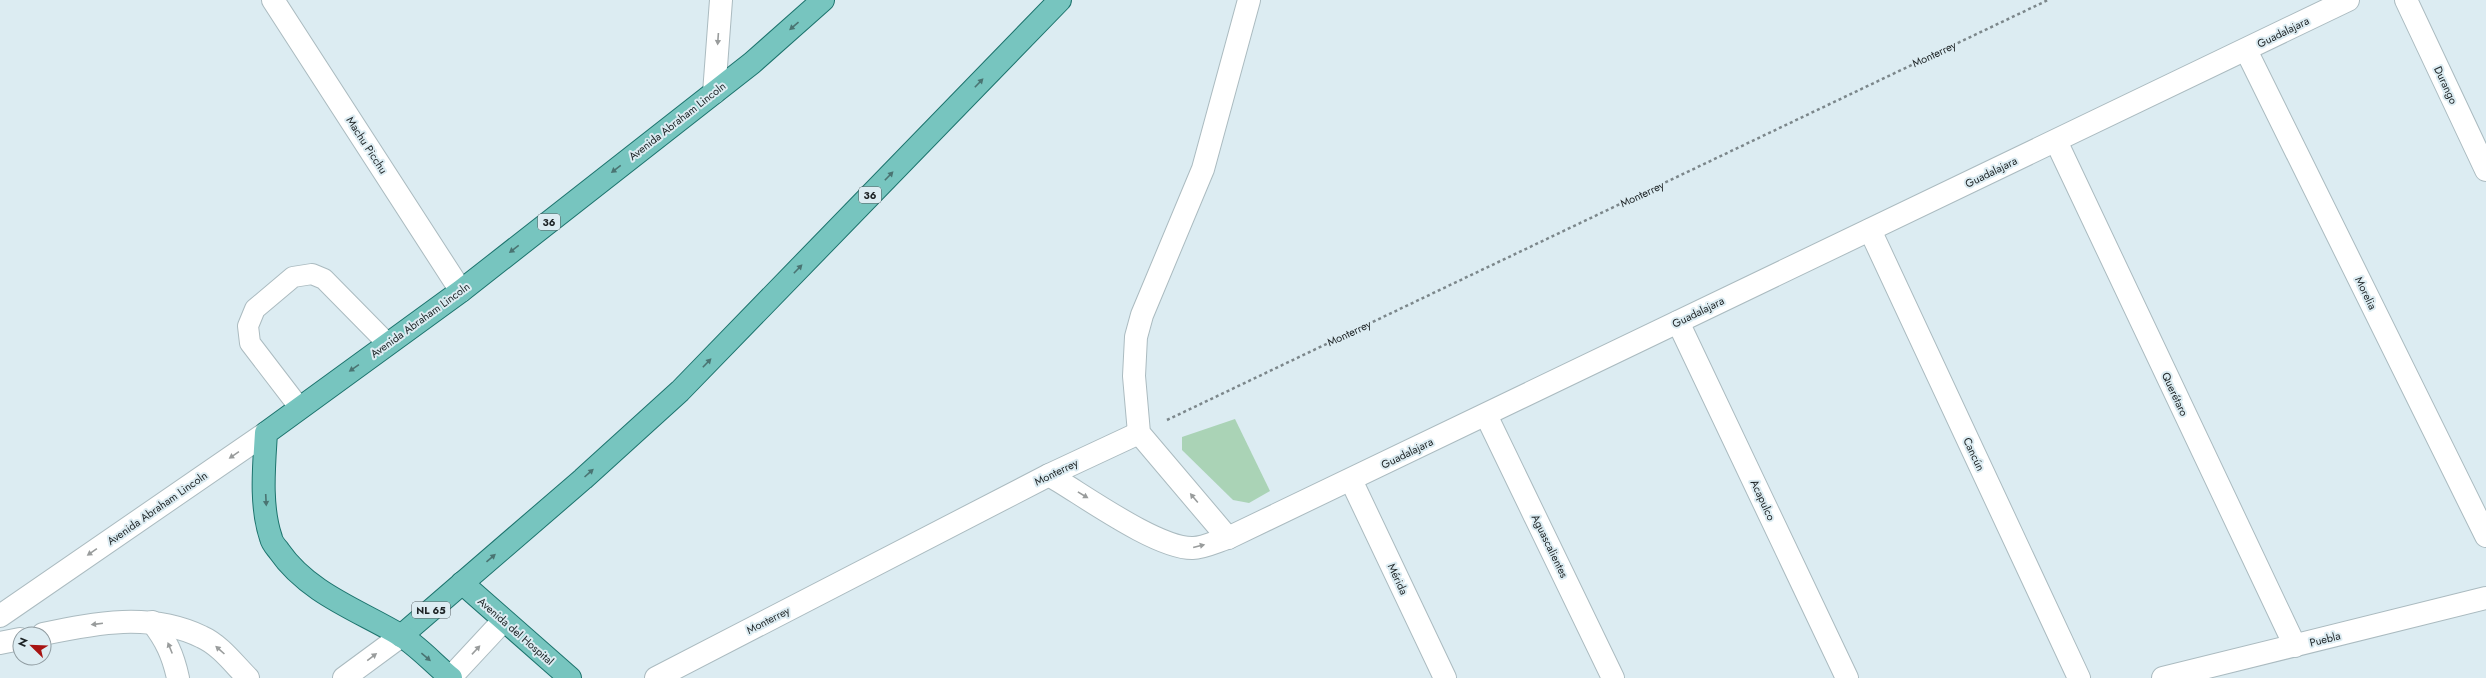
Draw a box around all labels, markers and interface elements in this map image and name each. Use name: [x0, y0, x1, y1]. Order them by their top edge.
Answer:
street label: Guadalajara: [2254, 13, 2312, 51]
one-way arrow: [789, 21, 799, 30]
one-way arrow: [714, 33, 721, 45]
street label: Monterrey: [1909, 37, 1959, 71]
street label: Durango: [2430, 63, 2462, 107]
street label: Avenida Abraham Lincoln: [625, 78, 729, 164]
one-way arrow: [974, 78, 984, 88]
street label: Machu Picchu: [343, 113, 391, 177]
street label: Guadalajara: [1962, 153, 2020, 191]
one-way arrow: [611, 164, 622, 173]
one-way arrow: [884, 171, 893, 181]
street label: Monterrey: [1617, 177, 1667, 211]
road number: 36: [859, 187, 881, 203]
road number: 36: [538, 214, 560, 230]
one-way arrow: [509, 244, 520, 253]
one-way arrow: [793, 265, 802, 274]
street label: Morelia: [2351, 274, 2381, 312]
street label: Avenida Abraham Lincoln: [367, 278, 473, 362]
street label: Guadalajara: [1669, 293, 1727, 331]
street label: Monterrey: [1324, 316, 1374, 350]
one-way arrow: [702, 358, 712, 368]
one-way arrow: [348, 364, 359, 372]
street label: Querétaro: [2158, 369, 2192, 419]
street label: Guadalajara: [1378, 434, 1436, 472]
street label: Cancún: [1959, 435, 1989, 473]
one-way arrow: [228, 451, 240, 458]
street label: Monterrey: [1031, 455, 1081, 489]
street label: Avenida Abraham Lincoln: [104, 467, 210, 549]
one-way arrow: [584, 468, 595, 477]
street label: Acapulco: [1747, 477, 1779, 523]
one-way arrow: [1078, 491, 1088, 499]
one-way arrow: [1190, 493, 1199, 503]
one-way arrow: [262, 494, 269, 506]
street label: Aguascalientes: [1528, 511, 1573, 581]
one-way arrow: [1193, 543, 1205, 549]
one-way arrow: [87, 548, 98, 556]
one-way arrow: [486, 553, 496, 562]
street label: Mérida: [1384, 561, 1412, 597]
street label: Avenida del Hospital: [474, 593, 558, 669]
road number: NL 65: [412, 602, 450, 618]
street label: Monterrey: [744, 602, 793, 638]
one-way arrow: [91, 621, 103, 627]
north arrow: [12, 626, 52, 666]
street label: Puebla: [2308, 627, 2342, 651]
text: N: [14, 635, 32, 649]
one-way arrow: [166, 641, 172, 653]
one-way arrow: [472, 644, 481, 655]
one-way arrow: [215, 646, 225, 655]
one-way arrow: [420, 652, 431, 661]
one-way arrow: [367, 653, 378, 661]

